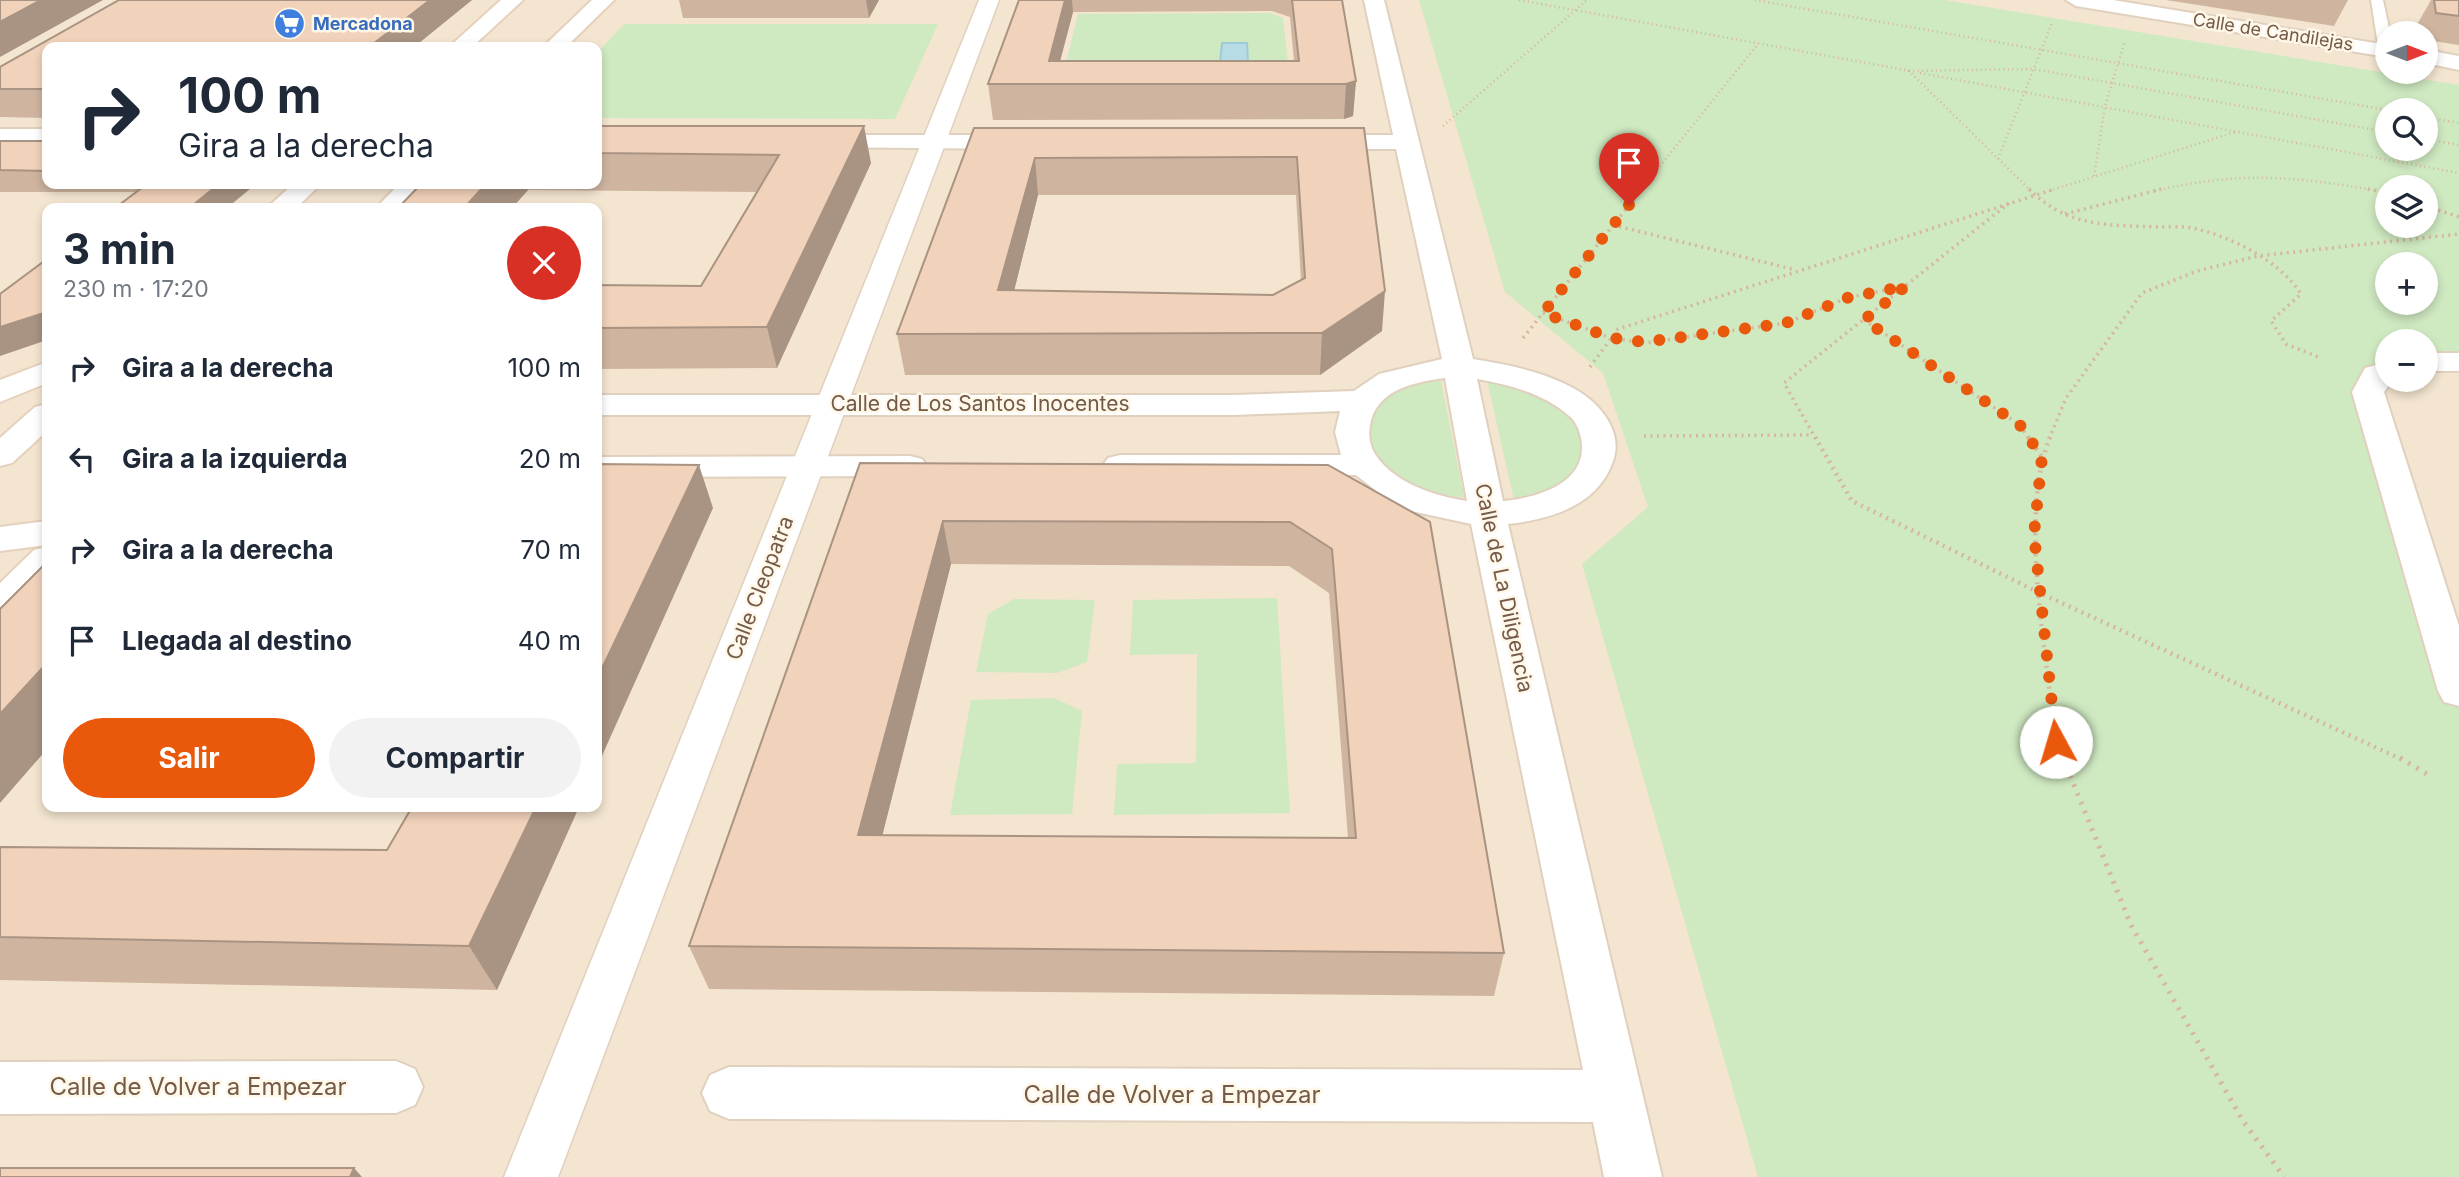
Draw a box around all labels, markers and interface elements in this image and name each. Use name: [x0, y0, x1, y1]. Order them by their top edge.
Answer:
supermarket icon: Mercadona: [273, 7, 307, 41]
street label: Calle de Candilejas: [2191, 8, 2355, 55]
place label: Mercadona: [313, 13, 413, 34]
north arrow: [2375, 21, 2438, 84]
map controls: [2375, 21, 2438, 392]
text: 100 m: [178, 66, 322, 125]
icon: right: [63, 70, 154, 161]
button: search: [2375, 98, 2438, 161]
text: Gira a la derecha: [178, 126, 434, 165]
pin: [1599, 133, 1659, 205]
icon: arrive: [1610, 144, 1648, 182]
button: layers: [2375, 175, 2438, 238]
text: 3 min: [63, 223, 176, 274]
button: close: [507, 226, 581, 300]
button: +: [2375, 252, 2438, 315]
text: 230 m · 17:20: [63, 275, 209, 303]
button: −: [2375, 329, 2438, 392]
icon: right: [63, 349, 101, 387]
text: Gira a la derecha: [122, 352, 334, 383]
text: 100 m: [508, 352, 581, 383]
street label: Calle de Los Santos Inocentes: [830, 391, 1130, 416]
icon: left: [63, 440, 101, 478]
text: Gira a la izquierda: [122, 443, 348, 474]
text: 20 m: [519, 443, 581, 474]
street label: Calle de La Diligencia: [1470, 481, 1539, 695]
street label: Calle Cleopatra: [721, 512, 798, 663]
icon: right: [63, 531, 101, 569]
text: Gira a la derecha: [122, 534, 334, 565]
text: 70 m: [520, 534, 581, 565]
icon: arrive: [63, 622, 101, 660]
text: Llegada al destino: [122, 625, 352, 656]
text: 40 m: [518, 625, 581, 656]
position arrow: [2019, 705, 2093, 779]
button: Salir: [63, 718, 315, 798]
button: Compartir: [329, 718, 581, 798]
street label: Calle de Volver a Empezar: [49, 1072, 347, 1101]
street label: Calle de Volver a Empezar: [1023, 1080, 1321, 1109]

